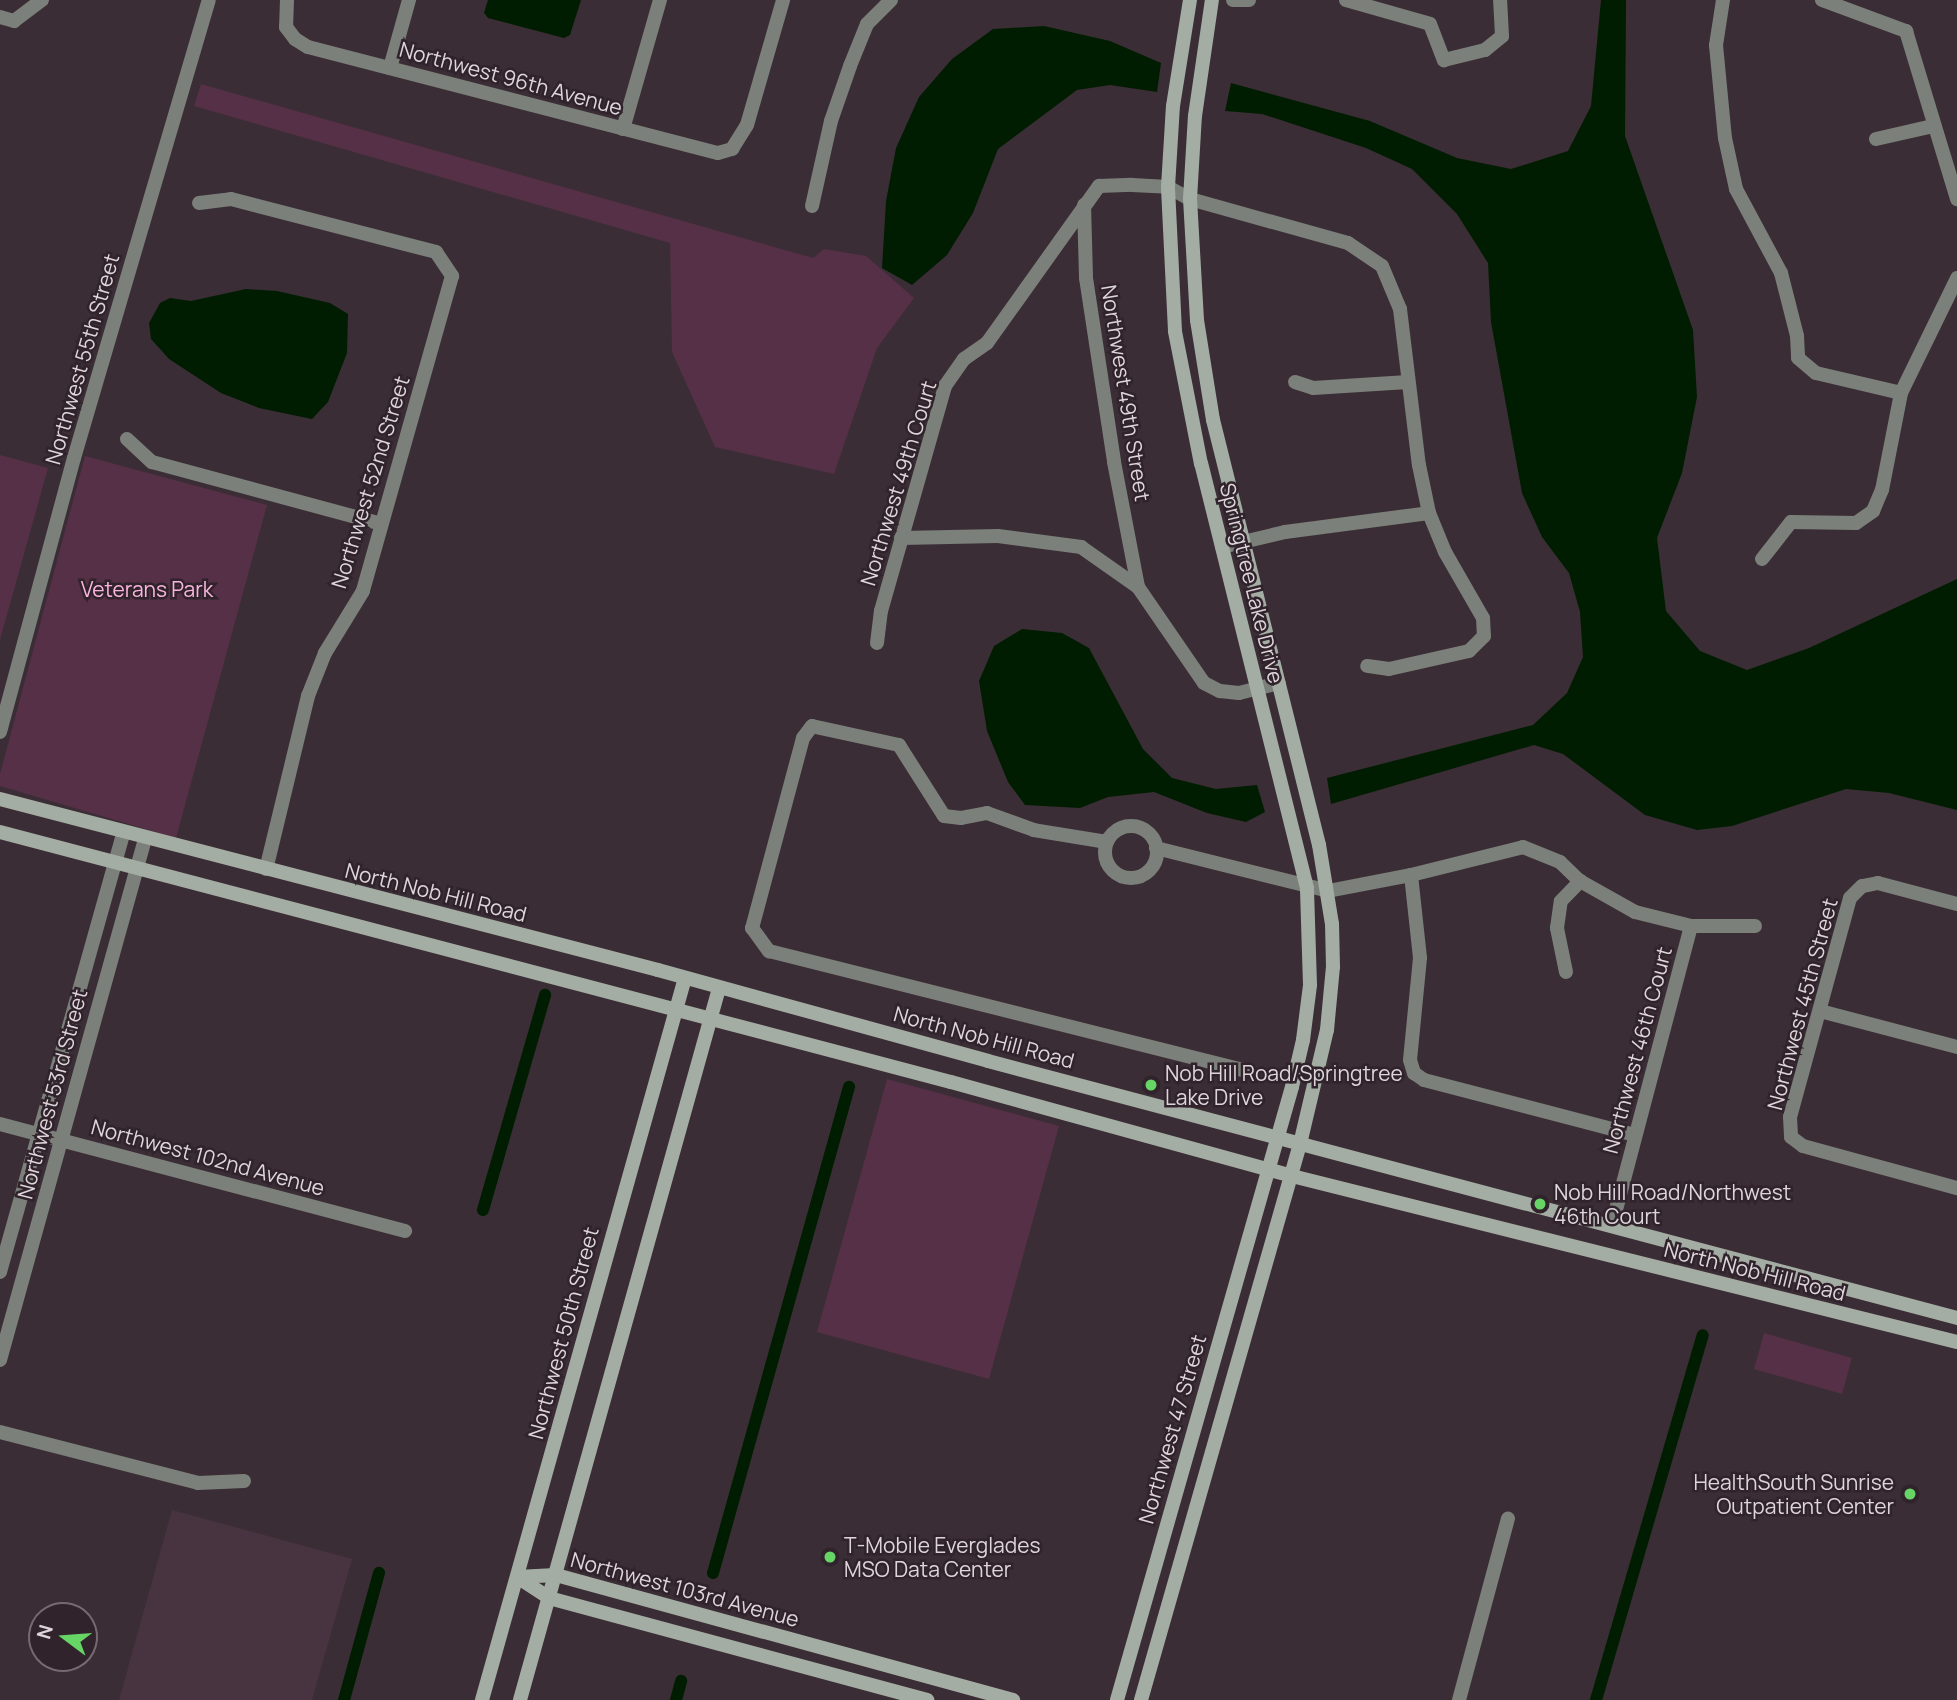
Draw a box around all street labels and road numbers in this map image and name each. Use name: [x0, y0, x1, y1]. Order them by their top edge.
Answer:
street label: Northwest 96th Avenue: [397, 36, 625, 120]
street label: Northwest 55th Street: [40, 251, 124, 467]
street label: Northwest 49th Street: [1096, 283, 1156, 503]
street label: Northwest 52nd Street: [326, 373, 414, 591]
street label: Northwest 49th Court: [855, 377, 941, 589]
street label: Springtree Lake Drive: [1215, 480, 1289, 686]
street label: North Nob Hill Road: [343, 857, 529, 927]
street label: Northwest 45th Street: [1762, 895, 1842, 1113]
street label: Northwest 46th Court: [1597, 944, 1677, 1156]
street label: Northwest 53rd Street: [12, 986, 92, 1202]
street label: North Nob Hill Road: [891, 1001, 1077, 1073]
street label: Northwest 102nd Avenue: [88, 1114, 328, 1200]
street label: Northwest 50th Street: [523, 1224, 603, 1442]
street label: North Nob Hill Road: [1662, 1236, 1848, 1306]
street label: Northwest 47 Street: [1133, 1331, 1211, 1527]
street label: Northwest 103rd Avenue: [568, 1546, 802, 1632]

